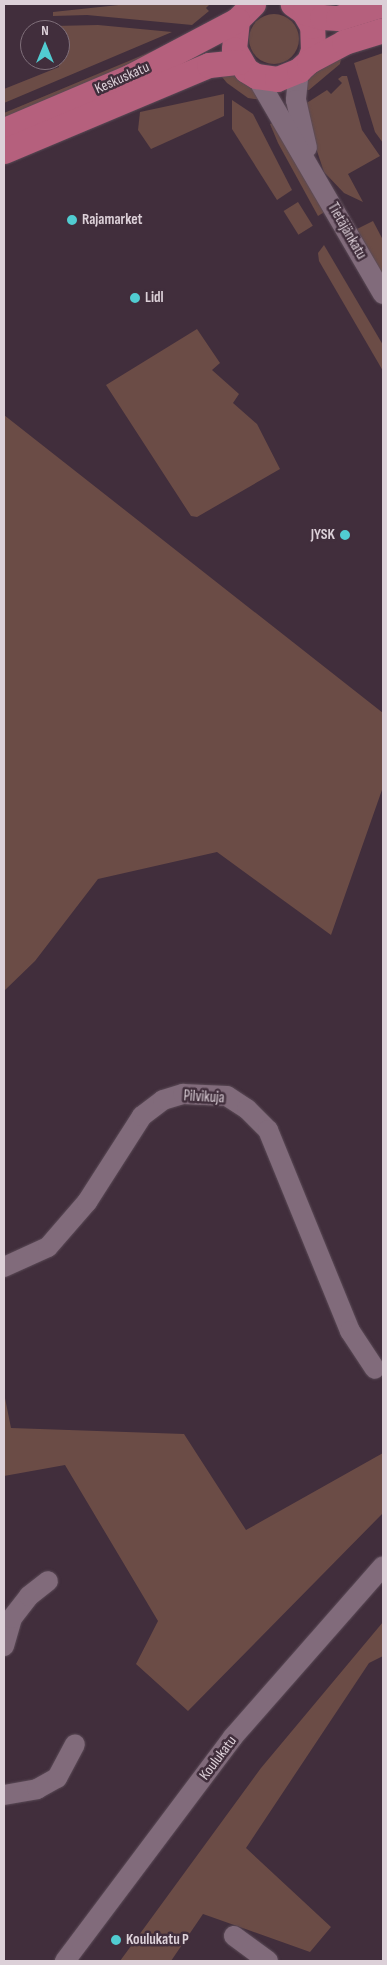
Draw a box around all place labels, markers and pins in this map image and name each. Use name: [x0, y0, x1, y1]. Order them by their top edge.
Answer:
place label: Rajamarket: [82, 211, 143, 229]
marker: Rajamarket: [66, 214, 78, 226]
place label: Lidl: [145, 289, 164, 307]
marker: Lidl: [129, 292, 141, 304]
place label: JYSK: [311, 526, 335, 544]
marker: JYSK: [339, 529, 351, 541]
place label: Koulukatu P: [126, 1931, 189, 1949]
marker: Koulukatu P: [110, 1934, 122, 1946]

